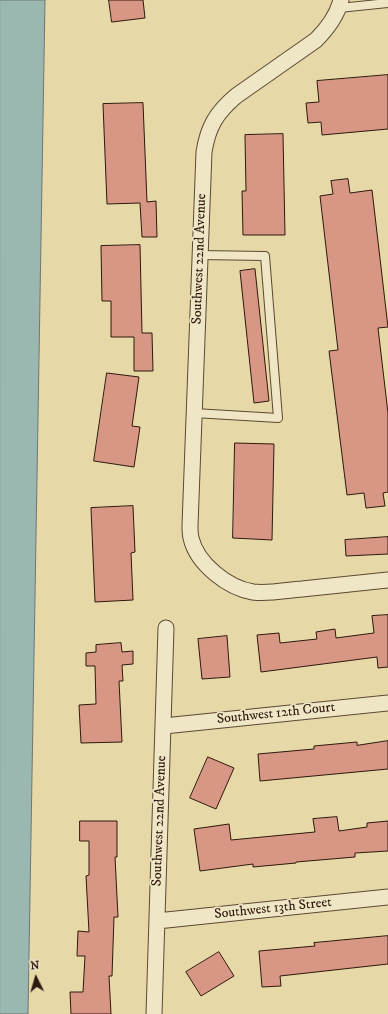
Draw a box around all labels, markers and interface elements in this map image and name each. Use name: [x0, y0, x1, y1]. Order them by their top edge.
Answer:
street label: Southwest 22nd Avenue: [189, 193, 211, 325]
street label: Southwest 12th Court: [216, 699, 336, 729]
street label: Southwest 22nd Avenue: [149, 755, 171, 887]
street label: Southwest 13th Street: [214, 894, 332, 924]
north arrow: [16, 958, 56, 998]
text: N: [30, 959, 40, 973]

